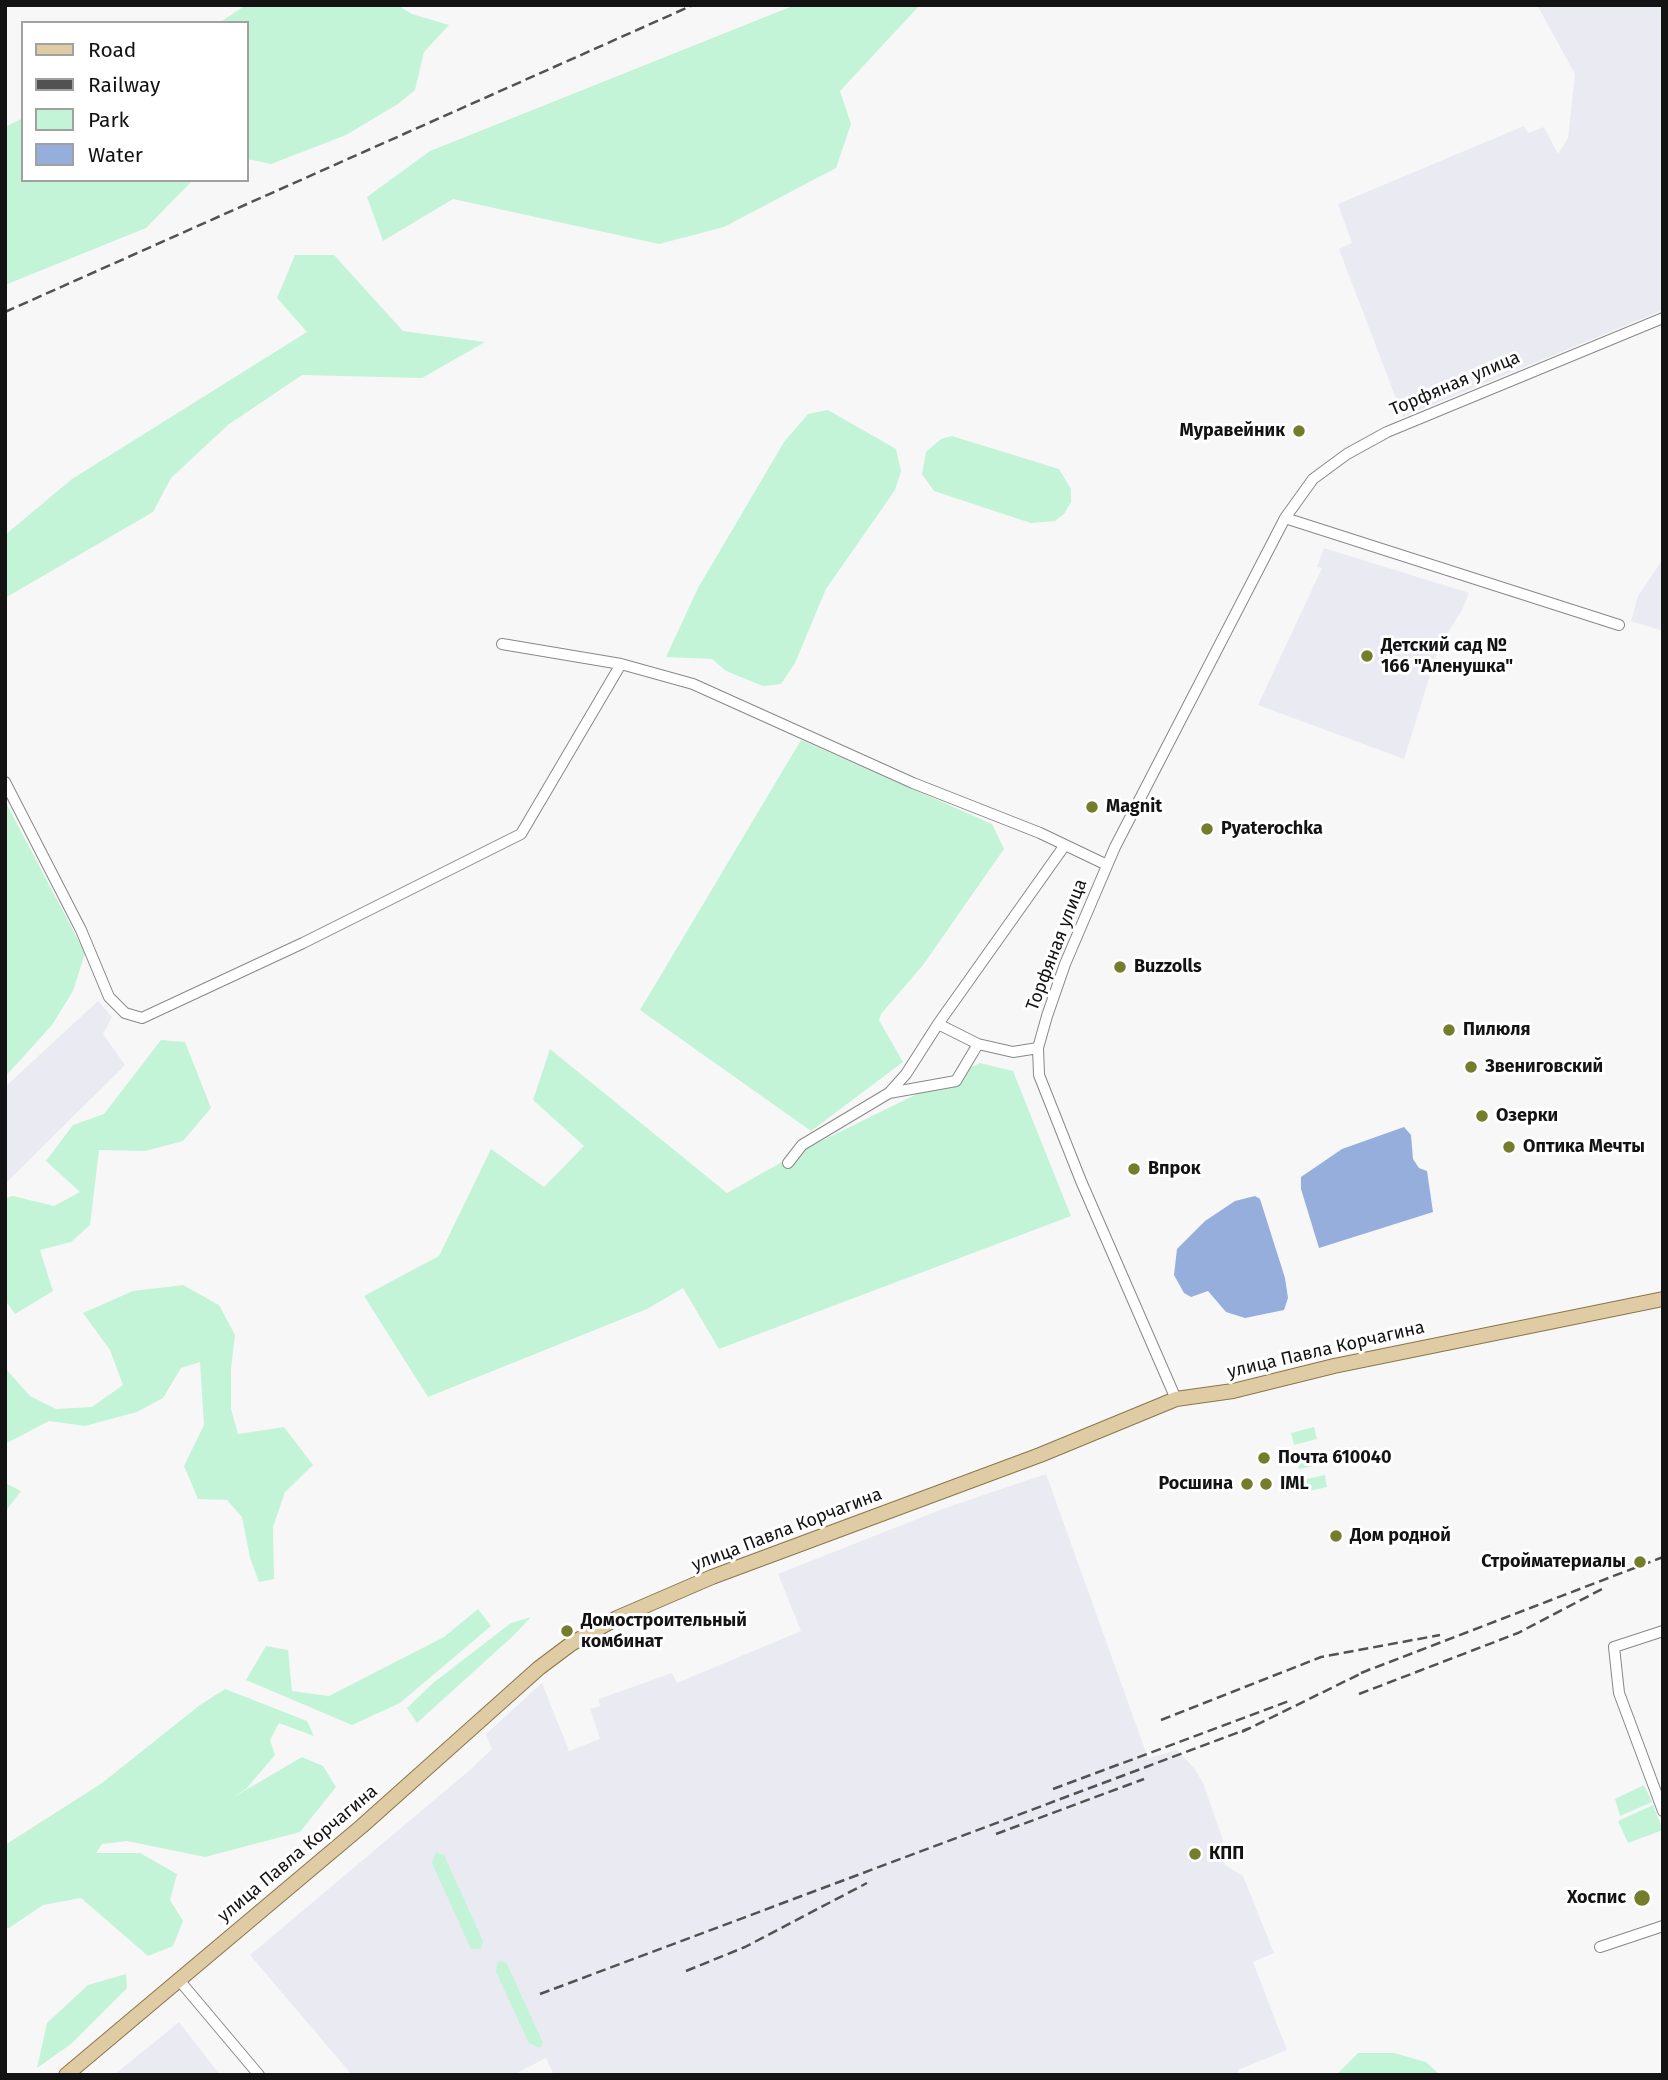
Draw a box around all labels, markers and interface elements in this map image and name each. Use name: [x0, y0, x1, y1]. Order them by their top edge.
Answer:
legend: [21, 21, 248, 182]
text: Road: [88, 37, 136, 63]
text: Railway: [88, 72, 160, 98]
text: Park: [88, 107, 129, 133]
text: Water: [88, 142, 143, 168]
street label: Торфяная улица: [1387, 347, 1523, 421]
place label: Муравейник: [1180, 420, 1285, 442]
marker: Муравейник: [1291, 423, 1307, 439]
place label: Детский сад № 166 "Аленушка": [1381, 635, 1513, 678]
marker: Детский сад № 166 "Аленушка": [1359, 648, 1375, 664]
place label: Magnit: [1106, 796, 1162, 818]
marker: Magnit: [1084, 799, 1100, 815]
place label: Pyaterochka: [1221, 818, 1323, 840]
marker: Pyaterochka: [1199, 821, 1215, 837]
street label: Торфяная улица: [1022, 876, 1092, 1014]
place label: Buzzolls: [1134, 956, 1202, 978]
marker: Buzzolls: [1112, 959, 1128, 975]
place label: Пилюля: [1463, 1019, 1530, 1041]
marker: Пилюля: [1441, 1022, 1457, 1038]
place label: Звениговский: [1485, 1056, 1603, 1078]
marker: Звениговский: [1463, 1059, 1479, 1075]
place label: Озерки: [1496, 1105, 1558, 1127]
marker: Озерки: [1474, 1108, 1490, 1124]
place label: Оптика Мечты: [1523, 1136, 1645, 1158]
marker: Оптика Мечты: [1501, 1139, 1517, 1155]
place label: Впрок: [1148, 1158, 1201, 1180]
marker: Впрок: [1126, 1161, 1142, 1177]
street label: улица Павла Корчагина: [1225, 1317, 1427, 1383]
place label: Почта 610040: [1278, 1447, 1392, 1469]
marker: Почта 610040: [1256, 1450, 1272, 1466]
place label: Росшина: [1158, 1473, 1233, 1495]
place label: IML: [1280, 1473, 1309, 1495]
marker: Росшина: [1239, 1476, 1255, 1492]
marker: IML: [1258, 1476, 1274, 1492]
street label: улица Павла Корчагина: [689, 1484, 885, 1576]
place label: Дом родной: [1350, 1525, 1451, 1547]
marker: Дом родной: [1328, 1528, 1344, 1544]
place label: Стройматериалы: [1481, 1551, 1626, 1573]
marker: Стройматериалы: [1632, 1554, 1648, 1570]
place label: Домостроительный комбинат: [581, 1610, 747, 1652]
marker: Домостроительный комбинат: [559, 1623, 575, 1639]
street label: улица Павла Корчагина: [214, 1781, 382, 1927]
place label: КПП: [1209, 1843, 1244, 1865]
marker: КПП: [1187, 1846, 1203, 1862]
place label: Хоспис: [1567, 1887, 1626, 1909]
marker: Хоспис: [1632, 1888, 1652, 1908]

